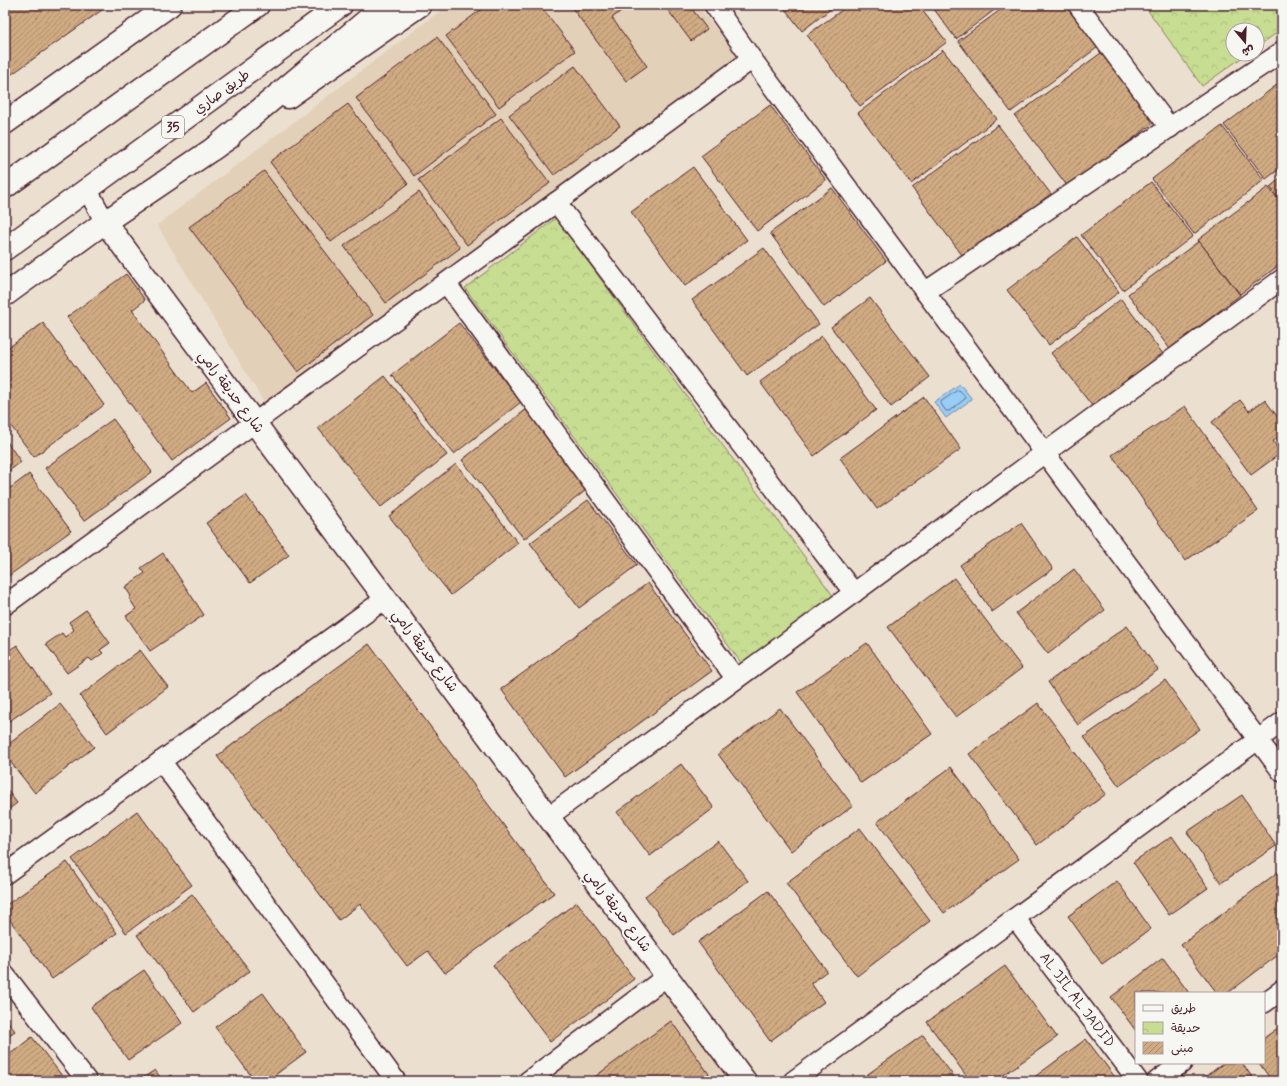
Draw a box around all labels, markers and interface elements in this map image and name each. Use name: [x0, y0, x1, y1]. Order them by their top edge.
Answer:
north arrow: [1225, 22, 1265, 62]
text: ش: [1240, 42, 1256, 59]
street label: طريق صاري: [190, 66, 254, 119]
road number: 35: [162, 116, 184, 138]
street label: شارع حديقة رامي: [192, 347, 268, 439]
street label: شارع حديقة رامي: [386, 606, 462, 698]
street label: شارع حديقة رامي: [579, 866, 655, 958]
street label: AL JIL AL JADID: [1035, 949, 1119, 1051]
legend: [1135, 992, 1265, 1064]
text: طريق: [1171, 1001, 1196, 1017]
text: حديقة: [1171, 1021, 1200, 1037]
text: مبنى: [1171, 1041, 1194, 1057]

